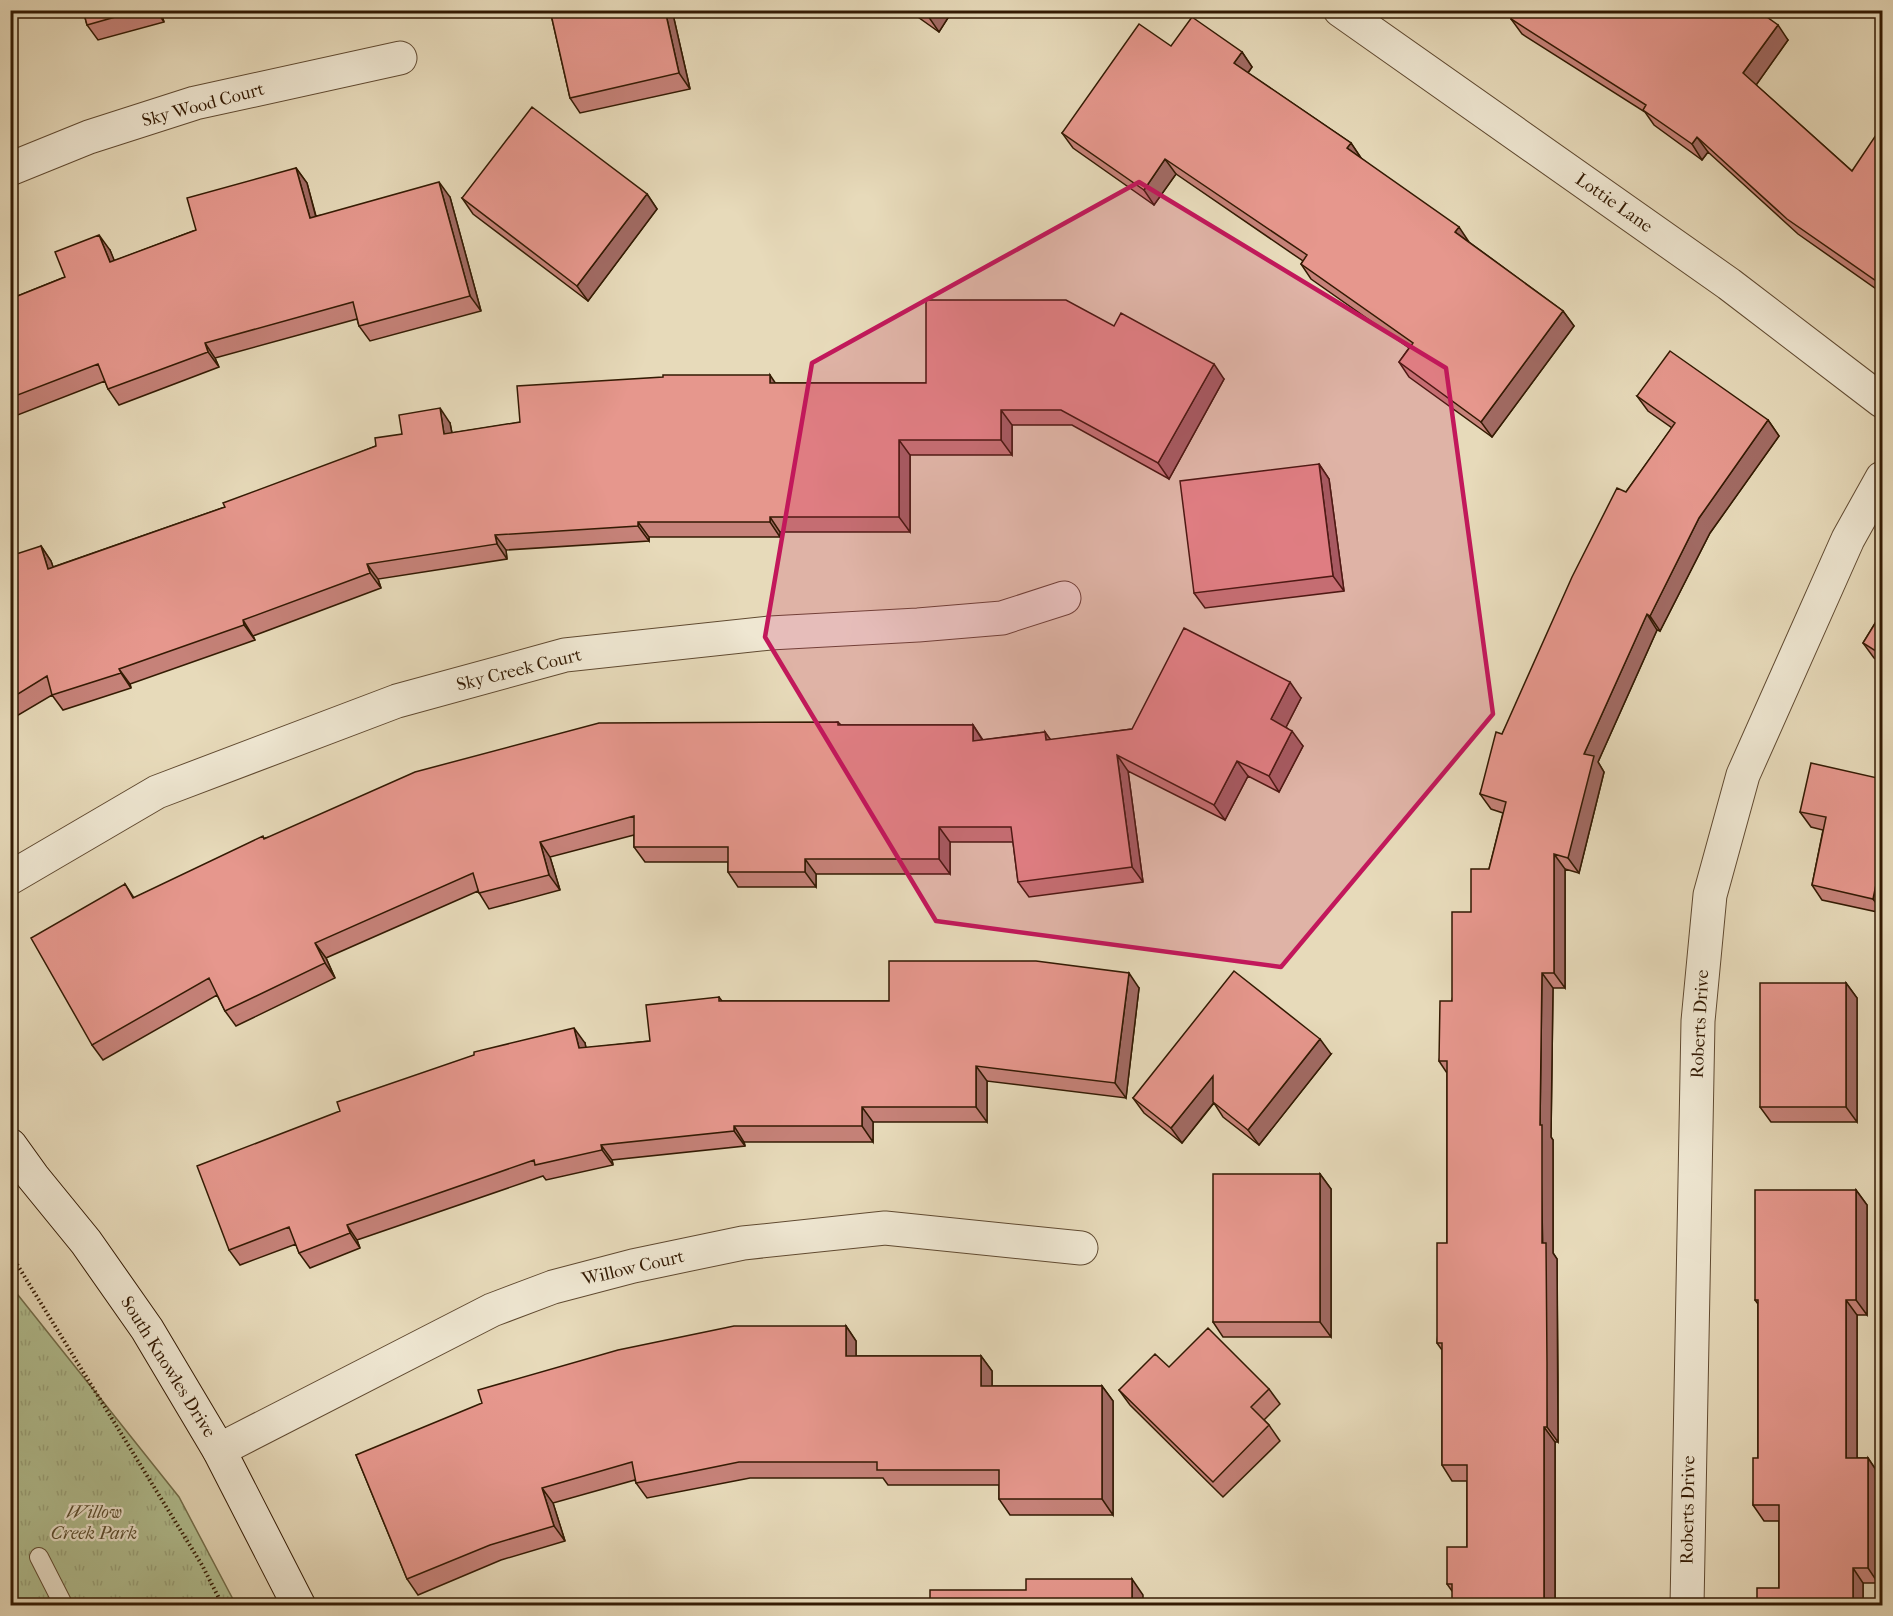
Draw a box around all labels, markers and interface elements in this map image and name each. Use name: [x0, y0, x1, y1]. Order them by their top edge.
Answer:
street label: Sky Wood Court: [140, 78, 267, 131]
street label: Lottie Lane: [1571, 169, 1657, 237]
street label: Sky Creek Court: [454, 644, 584, 696]
street label: Roberts Drive: [1687, 969, 1713, 1079]
street label: Willow Court: [579, 1246, 687, 1290]
street label: South Knowles Drive: [116, 1293, 220, 1442]
street label: Roberts Drive: [1677, 1455, 1699, 1565]
park label: Willow Creek Park: [51, 1502, 137, 1544]

